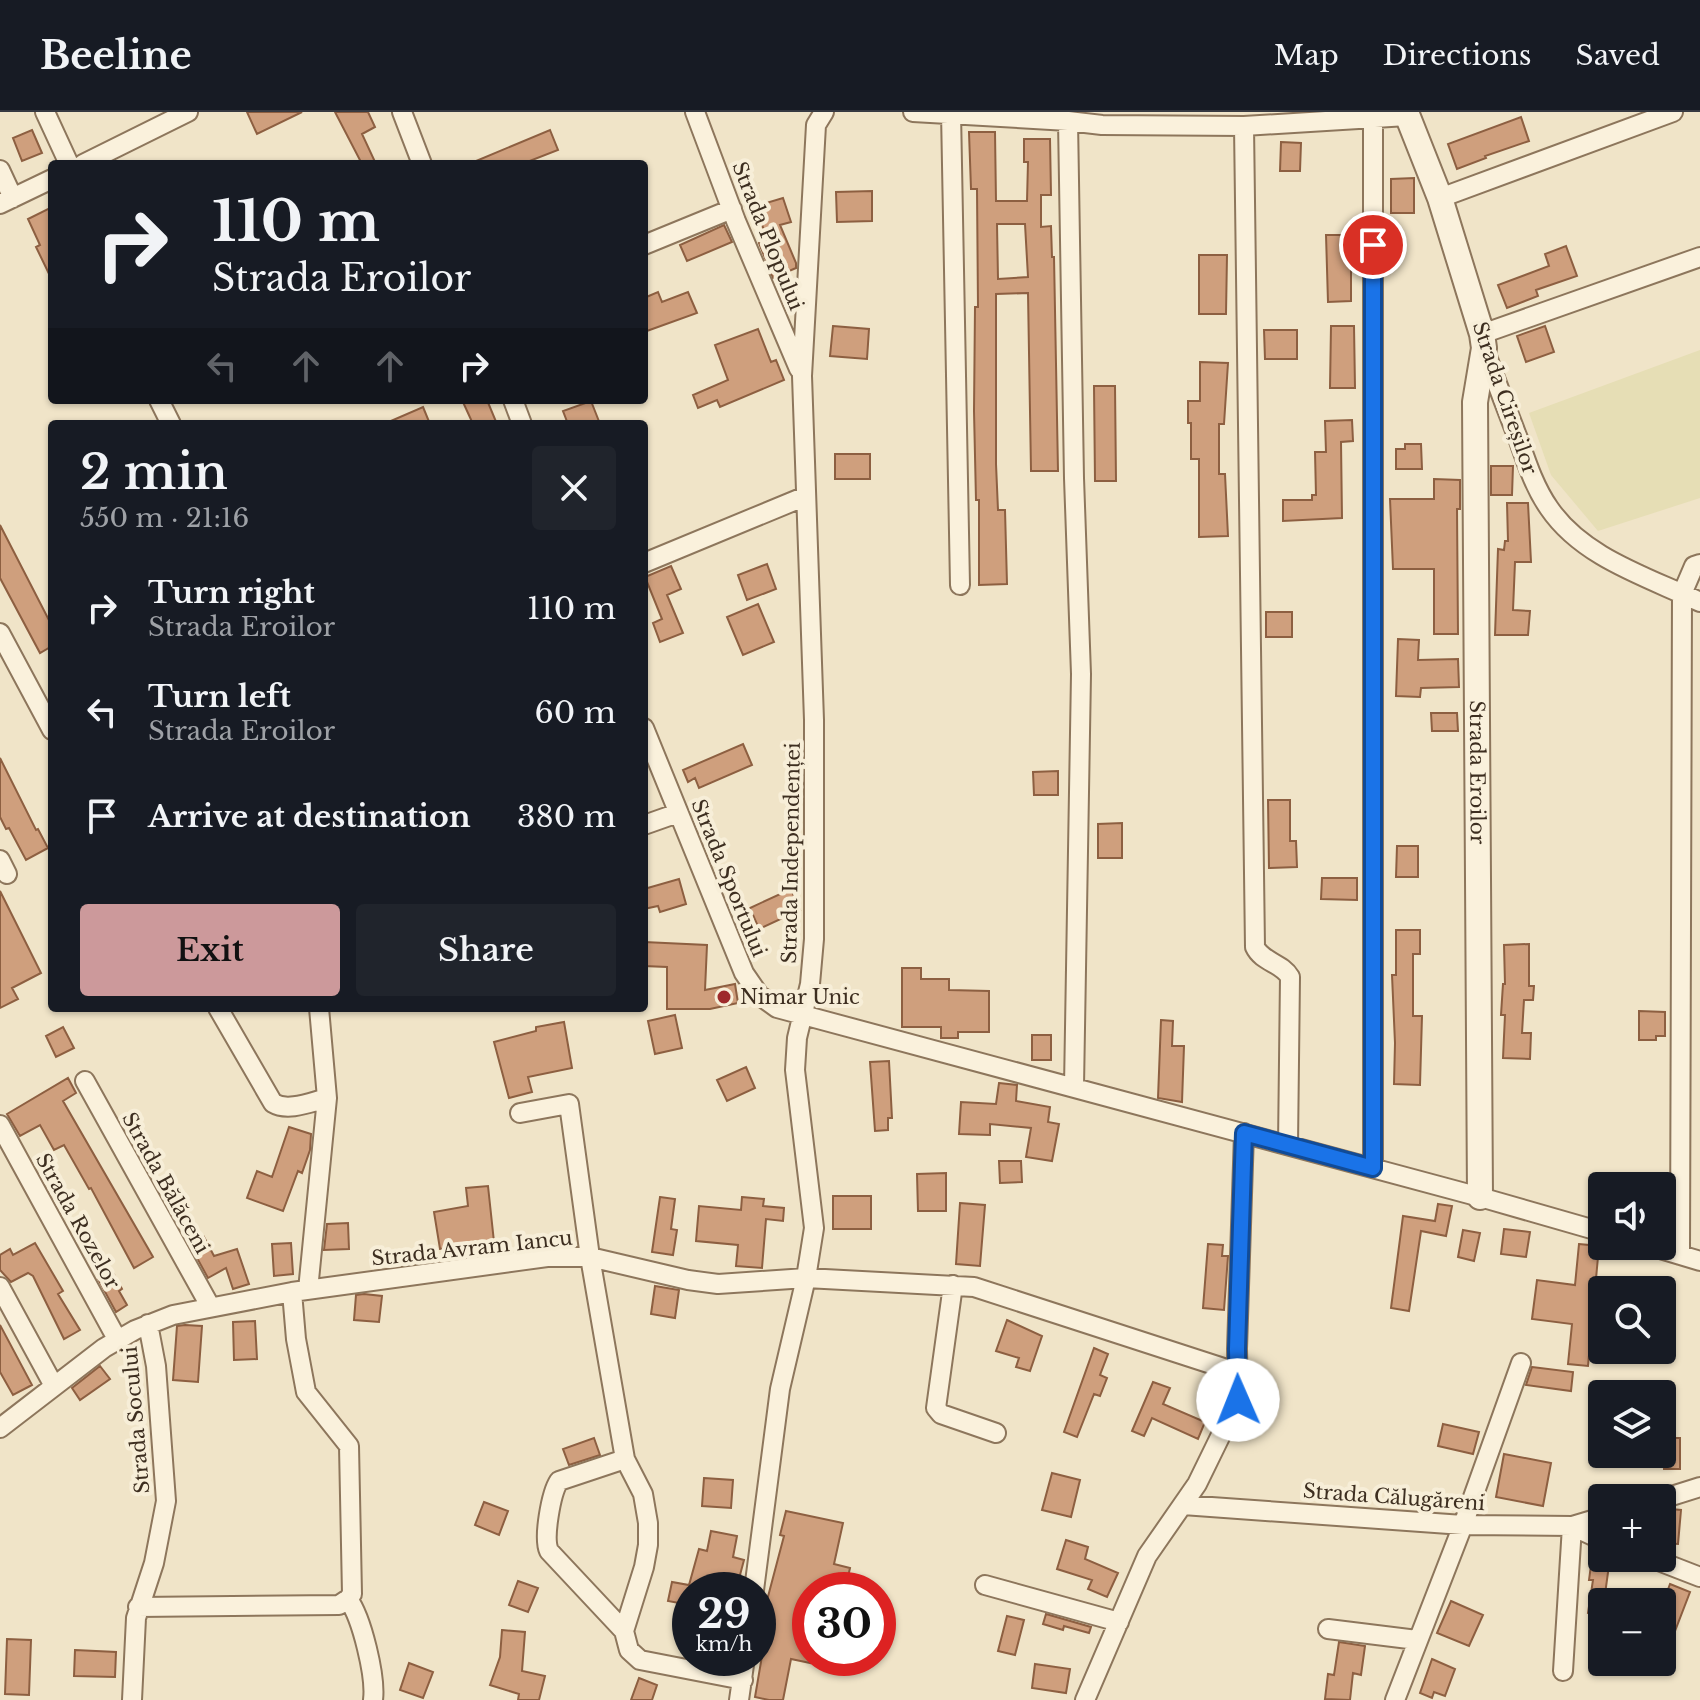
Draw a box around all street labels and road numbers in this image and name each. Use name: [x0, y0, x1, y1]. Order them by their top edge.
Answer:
street label: Strada Plopului: [727, 158, 809, 314]
street label: Strada Cireșilor: [1467, 319, 1542, 478]
street label: Strada Eroilor: [1465, 700, 1490, 845]
street label: Strada Independenței: [777, 742, 806, 964]
street label: Strada Sportului: [686, 796, 772, 960]
street label: Strada Bălăceni: [117, 1108, 215, 1258]
street label: Strada Rozelor: [31, 1149, 125, 1293]
street label: Strada Avram Iancu: [370, 1226, 574, 1270]
street label: Strada Socului: [118, 1345, 154, 1495]
street label: Strada Călugăreni: [1302, 1479, 1486, 1515]

